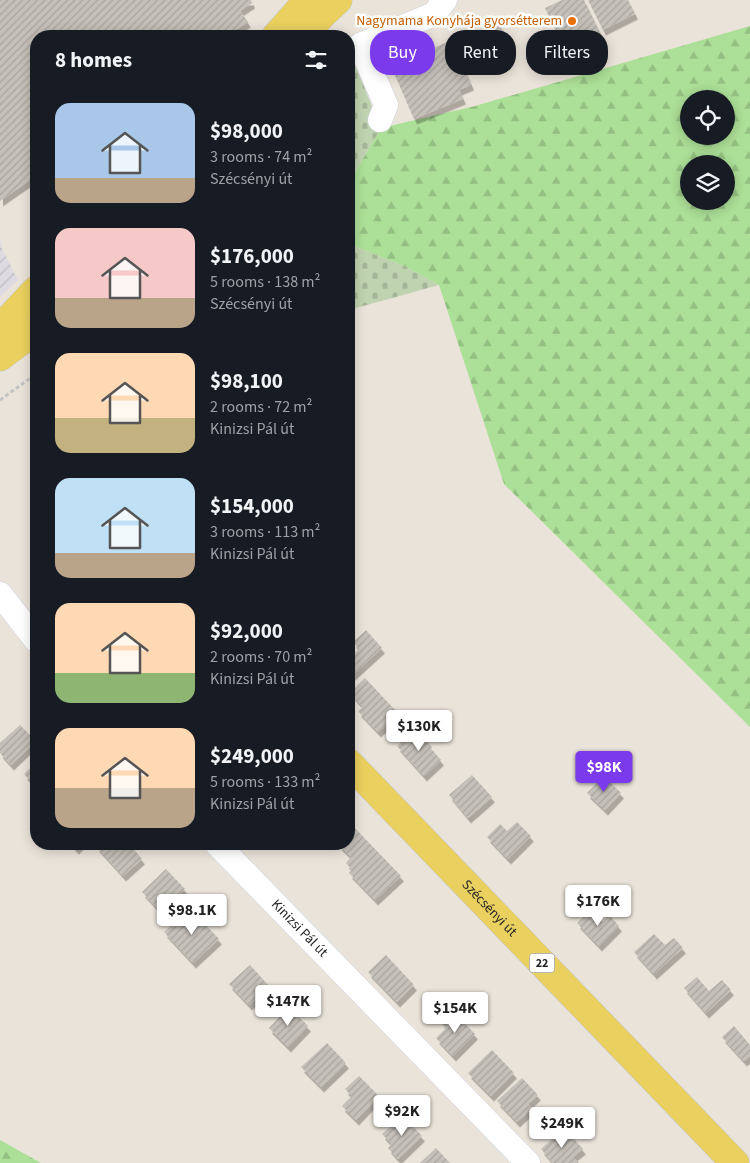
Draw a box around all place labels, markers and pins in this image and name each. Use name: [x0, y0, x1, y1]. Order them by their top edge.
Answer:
place label: Nagymama Konyhája gyorsétterem: [356, 11, 562, 31]
marker: Nagymama Konyhája gyorsétterem: [566, 15, 578, 27]
pin: $130K: [384, 710, 454, 752]
pin: $98K: [574, 750, 634, 793]
pin: $176K: [563, 884, 633, 927]
pin: $98.1K: [151, 894, 233, 936]
pin: $147K: [253, 984, 323, 1027]
pin: $154K: [420, 992, 490, 1034]
pin: $92K: [372, 1094, 432, 1137]
pin: $249K: [527, 1106, 597, 1149]

